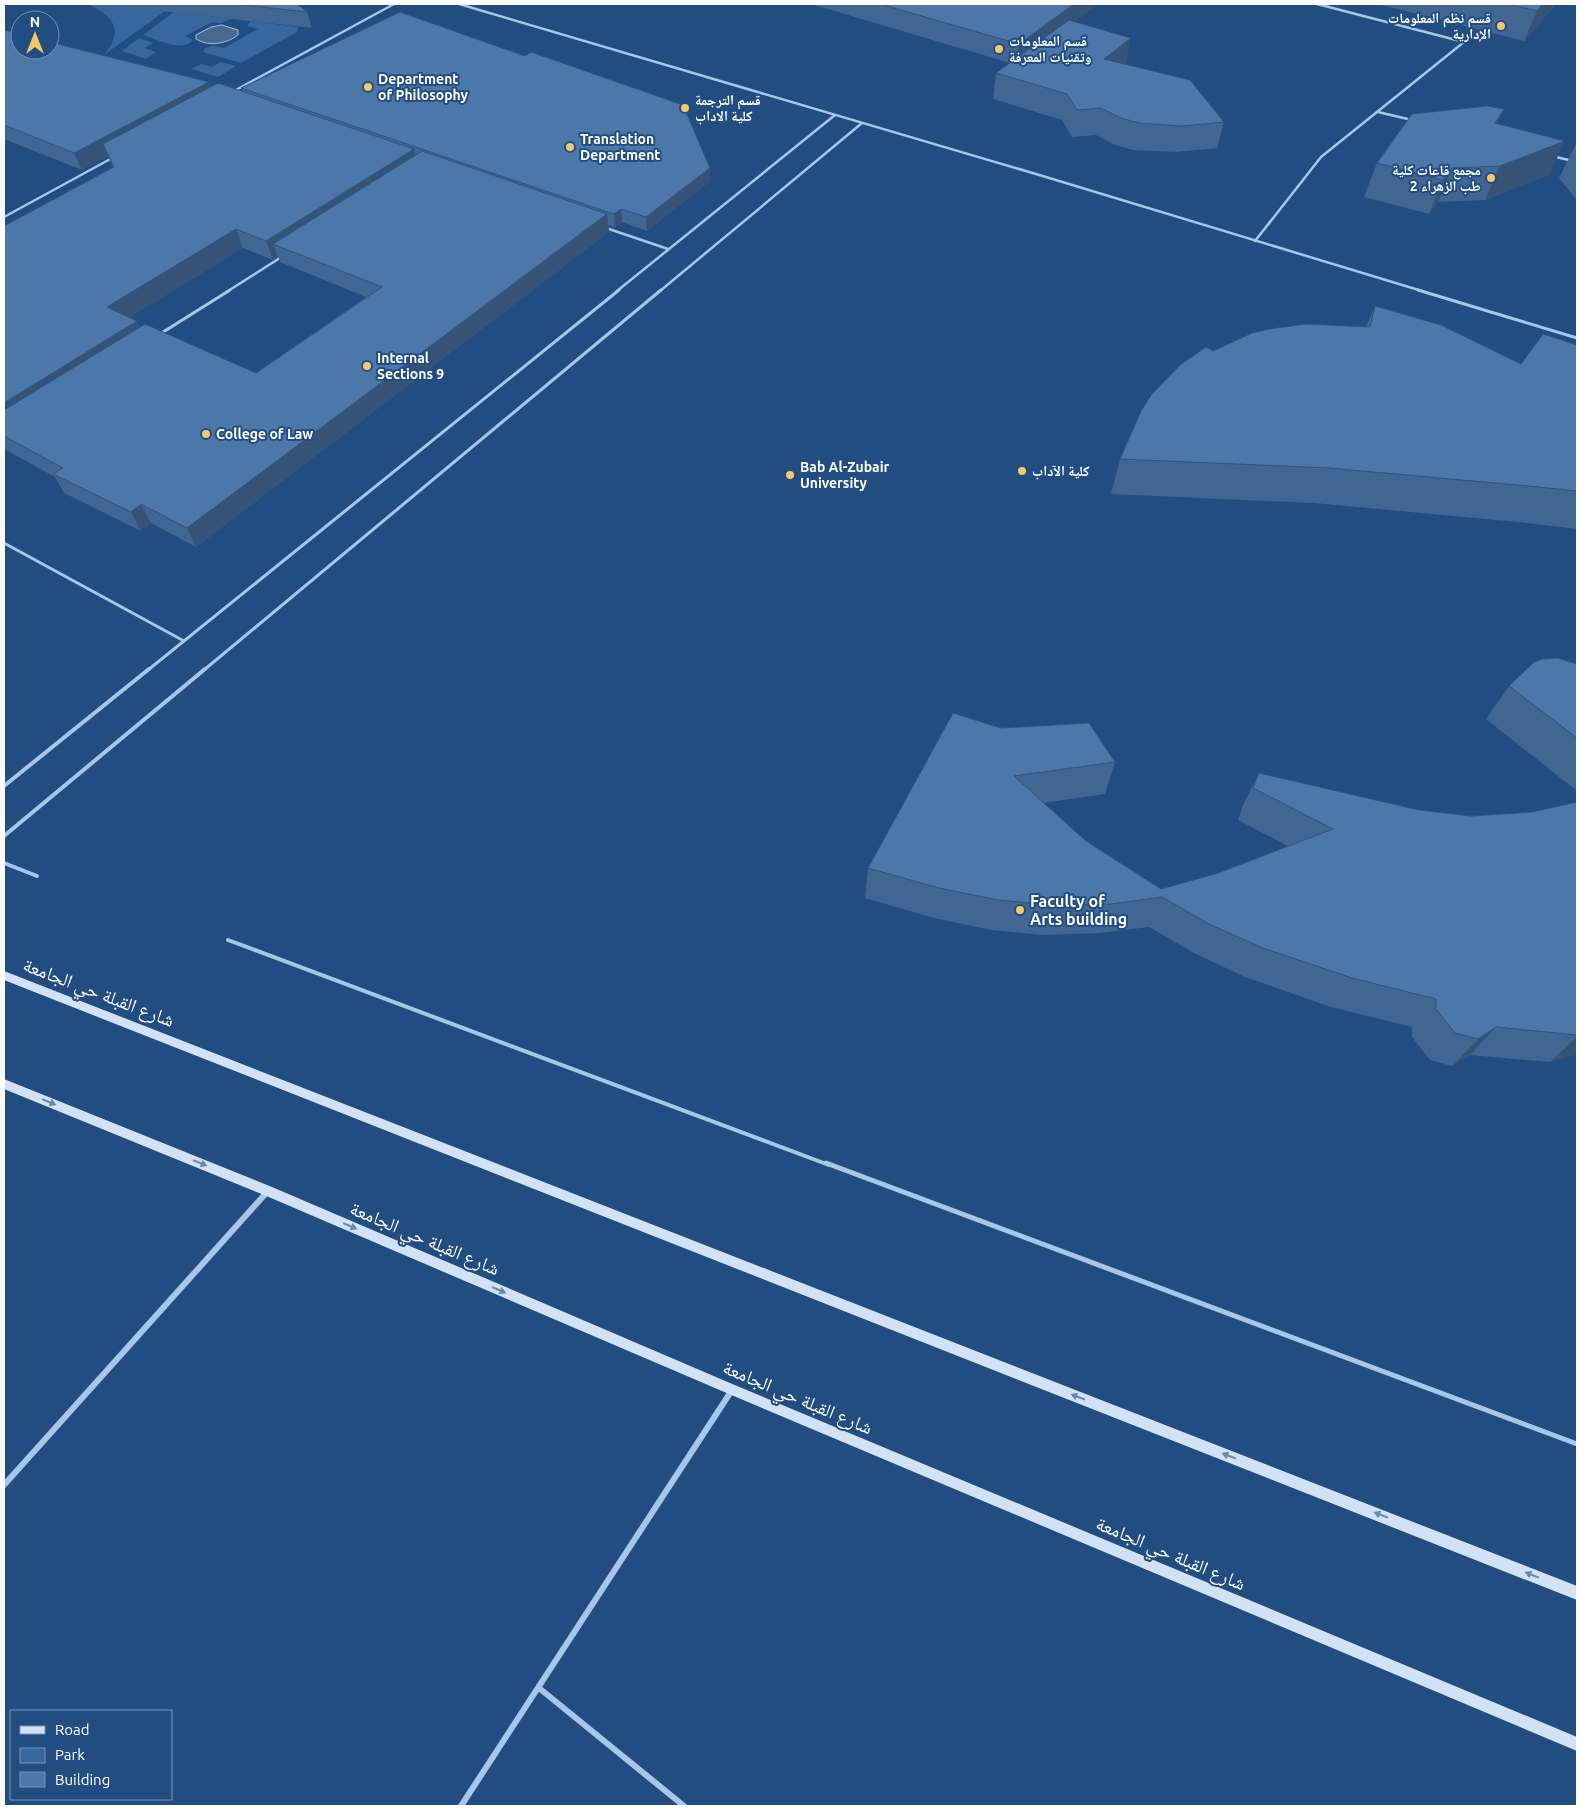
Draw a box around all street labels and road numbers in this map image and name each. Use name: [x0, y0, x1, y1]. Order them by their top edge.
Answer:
street label: شارع القبلة حي الجامعة: [19, 953, 178, 1035]
street label: شارع القبلة حي الجامعة: [345, 1197, 503, 1284]
street label: شارع القبلة حي الجامعة: [718, 1356, 876, 1443]
street label: شارع القبلة حي الجامعة: [1091, 1512, 1249, 1599]

